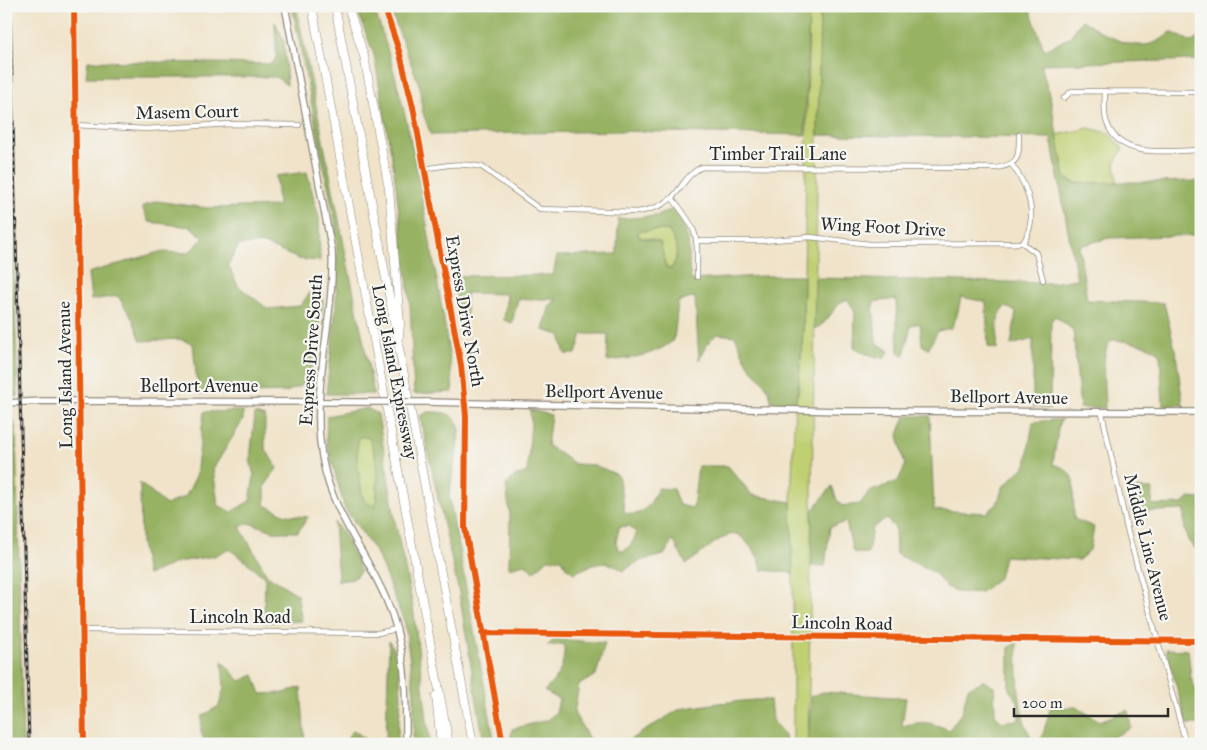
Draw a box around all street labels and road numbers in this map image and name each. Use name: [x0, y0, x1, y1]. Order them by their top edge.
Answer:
street label: Masem Court: [135, 100, 240, 124]
street label: Timber Trail Lane: [709, 143, 847, 165]
street label: Wing Foot Drive: [820, 213, 946, 242]
street label: Express Drive North: [441, 233, 489, 389]
street label: Express Drive South: [295, 273, 327, 427]
street label: Long Island Expressway: [366, 282, 423, 462]
street label: Long Island Avenue: [53, 301, 78, 449]
street label: Bellport Avenue: [140, 375, 258, 397]
street label: Bellport Avenue: [545, 380, 663, 404]
street label: Bellport Avenue: [950, 385, 1068, 409]
street label: Middle Line Avenue: [1119, 471, 1177, 623]
street label: Lincoln Road: [189, 606, 291, 628]
street label: Lincoln Road: [791, 611, 893, 635]

